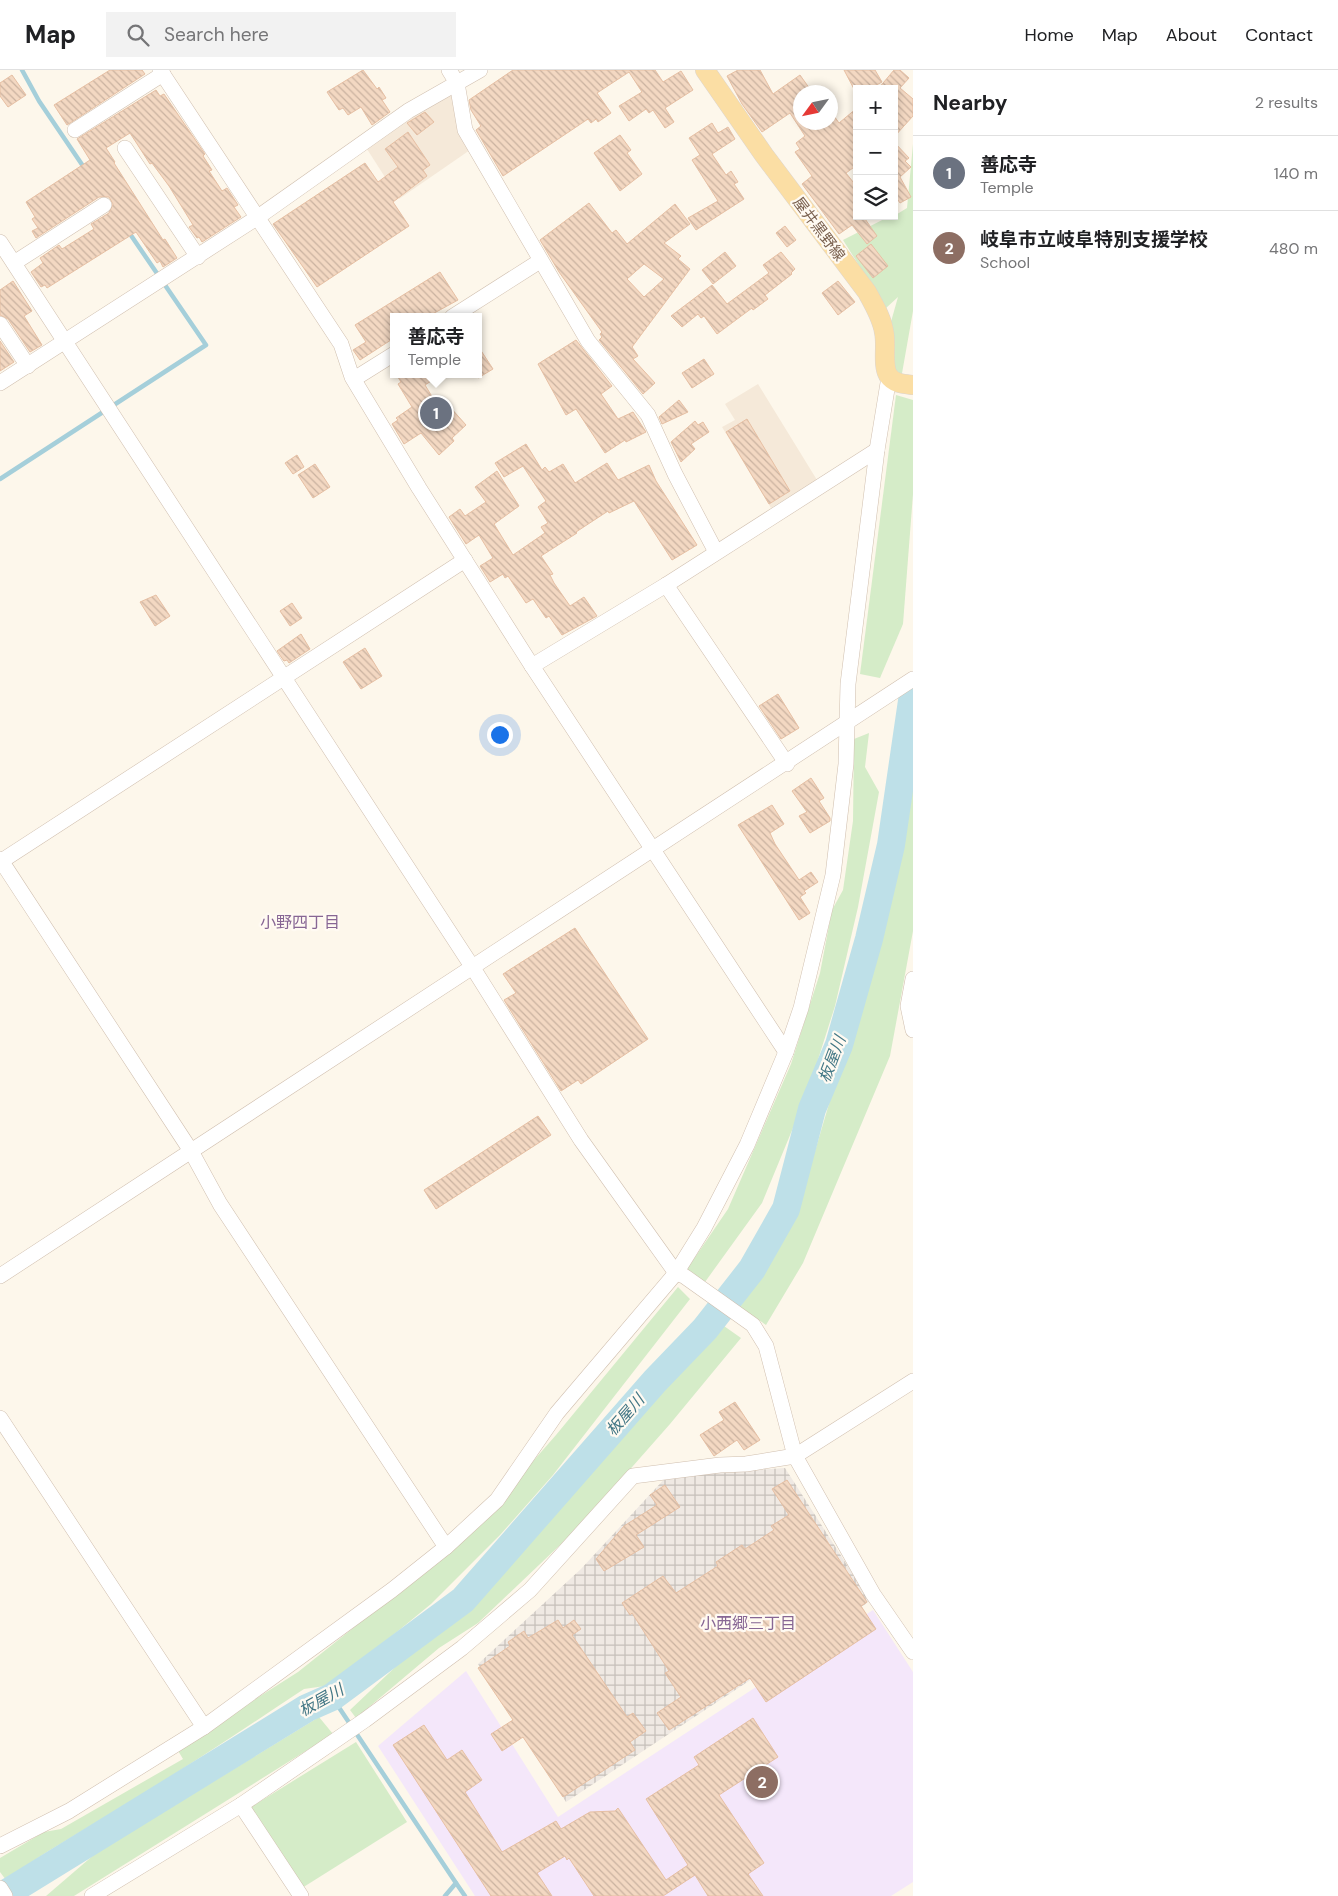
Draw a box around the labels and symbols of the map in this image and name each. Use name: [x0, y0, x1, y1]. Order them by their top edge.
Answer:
north arrow: [793, 85, 838, 130]
street label: 屋井黒野線: [788, 193, 850, 265]
pin: 1: [420, 394, 452, 432]
your location: [487, 722, 513, 748]
district label: 小野四丁目: [260, 912, 340, 933]
water label: 板屋川: [814, 1031, 851, 1085]
water label: 板屋川: [601, 1388, 650, 1440]
district label: 小西郷三丁目: [700, 1613, 796, 1634]
water label: 板屋川: [295, 1678, 349, 1721]
pin: 2: [746, 1763, 778, 1801]

